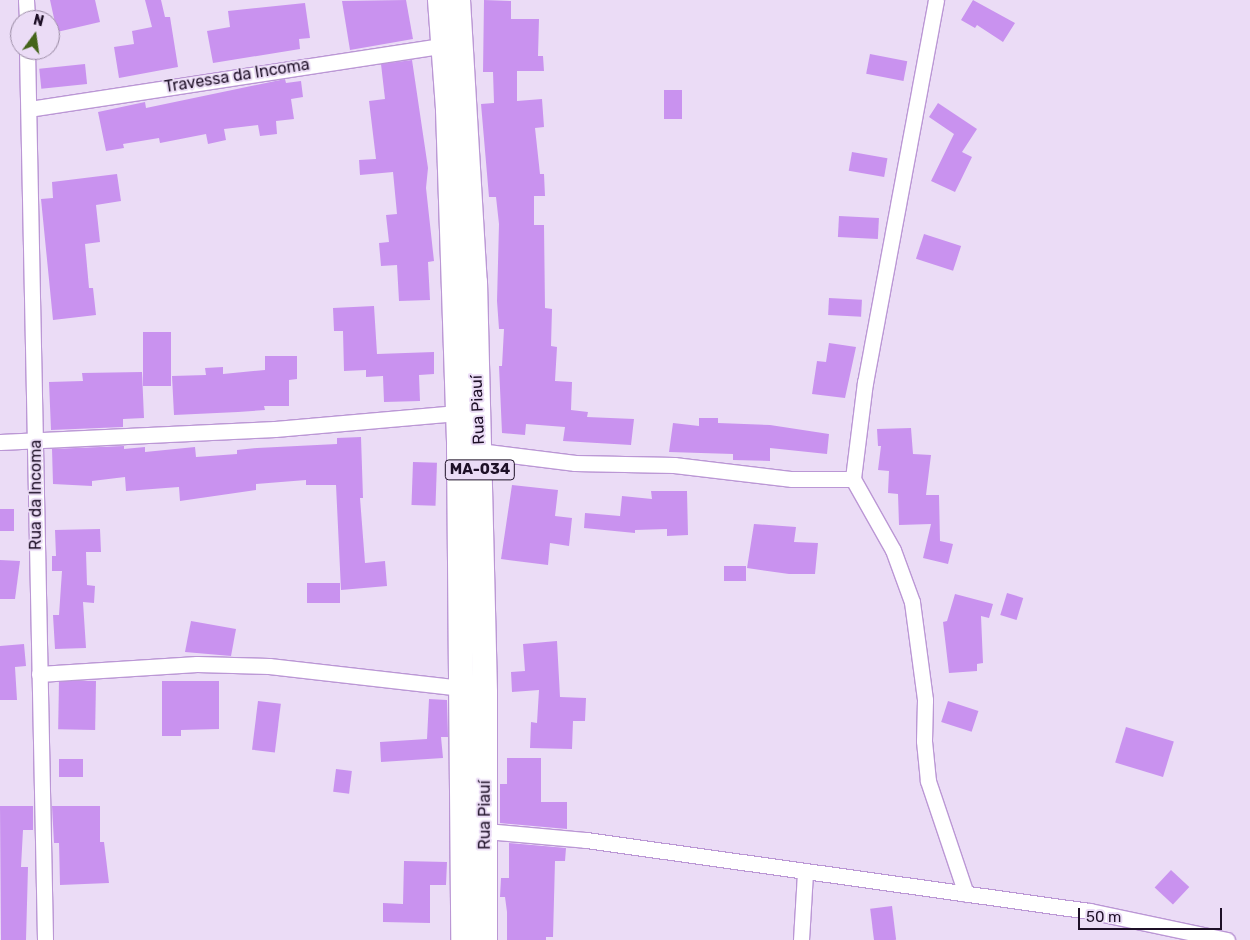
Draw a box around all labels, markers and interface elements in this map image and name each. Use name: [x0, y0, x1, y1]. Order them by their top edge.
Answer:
north arrow: [10, 10, 60, 60]
text: N: [32, 11, 45, 30]
street label: Travessa da Incoma: [163, 55, 311, 97]
street label: Rua Piauí: [467, 375, 489, 445]
street label: Rua da Incoma: [26, 440, 46, 550]
road number: MA-034: [444, 458, 516, 482]
street label: Rua Piauí: [475, 780, 495, 850]
scale bar: [1080, 898, 1224, 930]
text: 50 m: [1086, 908, 1121, 926]

